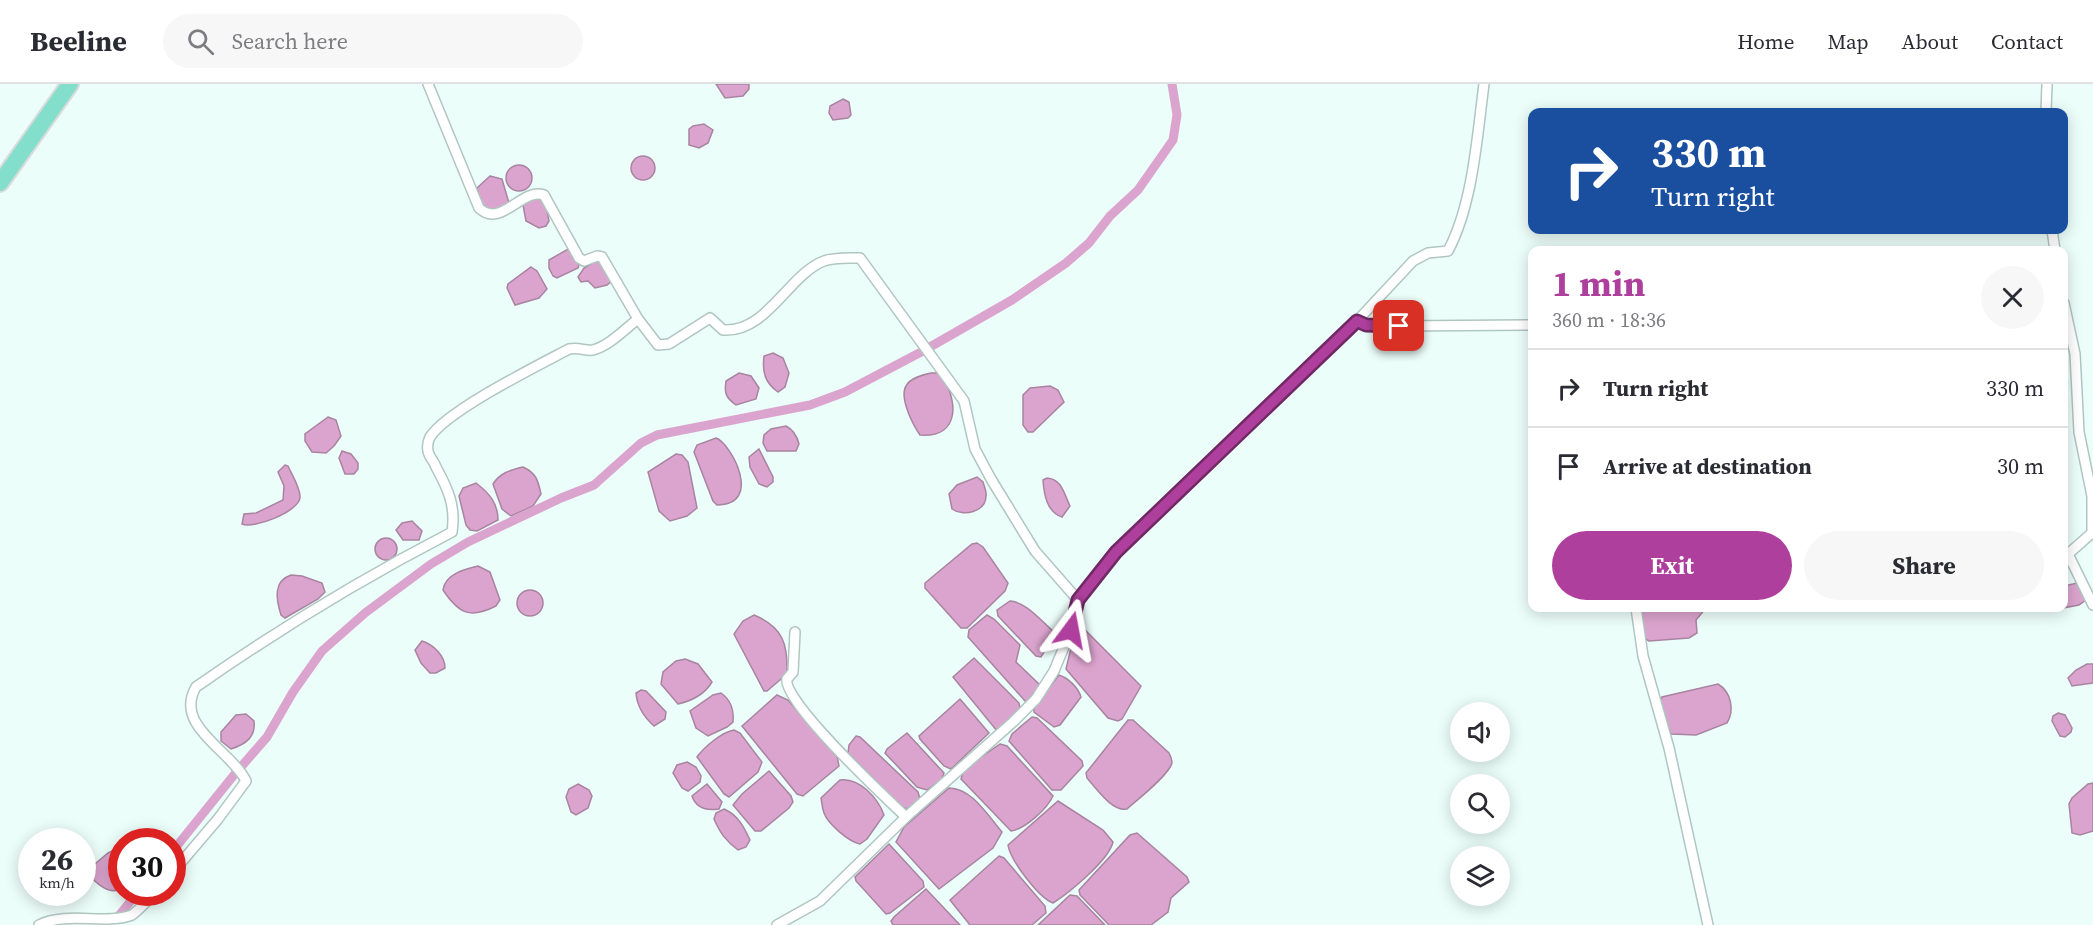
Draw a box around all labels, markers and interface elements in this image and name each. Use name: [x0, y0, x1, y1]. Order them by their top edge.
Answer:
search box: [163, 14, 583, 68]
text: Beeline: [30, 22, 127, 60]
icon: search: [184, 25, 217, 58]
text: Search here: [232, 26, 348, 56]
text: Home: [1737, 27, 1795, 56]
text: Map: [1828, 27, 1869, 56]
text: About: [1902, 27, 1958, 56]
text: Contact: [1991, 27, 2063, 56]
text: 330 m: [1651, 123, 1766, 181]
icon: right: [1552, 132, 1630, 210]
text: Turn right: [1651, 178, 1775, 215]
text: 1 min: [1552, 259, 1645, 308]
button: close: [1981, 266, 2044, 329]
pin: [1373, 300, 1424, 351]
text: 360 m · 18:36: [1552, 306, 1666, 334]
icon: arrive: [1382, 309, 1415, 342]
icon: right: [1552, 372, 1585, 405]
text: Turn right: [1603, 373, 1708, 403]
text: 330 m: [1986, 373, 2044, 403]
icon: arrive: [1552, 450, 1585, 483]
text: Arrive at destination: [1603, 451, 1812, 481]
text: 30 m: [1997, 451, 2044, 481]
button: Exit: [1552, 531, 1792, 600]
button: Share: [1804, 531, 2044, 600]
position arrow: [1039, 598, 1103, 662]
map controls: [1450, 702, 1510, 906]
button: sound: [1450, 702, 1510, 762]
button: search: [1450, 774, 1510, 834]
speed limit sign: 30: [108, 828, 186, 906]
text: 26: [41, 839, 73, 880]
button: layers: [1450, 846, 1510, 906]
text: km/h: [39, 872, 75, 893]

